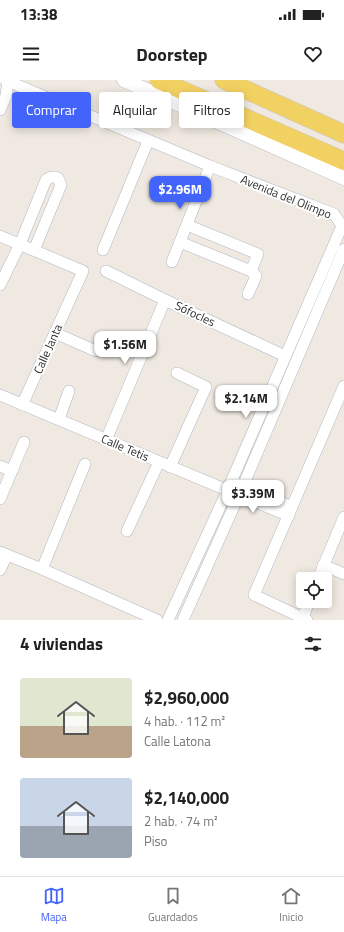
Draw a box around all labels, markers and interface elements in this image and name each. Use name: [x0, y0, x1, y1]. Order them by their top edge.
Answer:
text: 13:38: [20, 3, 57, 26]
text: Doorstep: [136, 41, 208, 68]
icon: menu: [20, 43, 42, 65]
icon: heart: [302, 43, 324, 65]
chip: Comprar: [12, 92, 91, 128]
chip: Alquilar: [99, 92, 171, 128]
chip: Filtros: [179, 92, 244, 128]
street label: Avenida del Olimpo: [238, 170, 335, 223]
pin: $2.96M: [147, 176, 213, 210]
text: $2.96M: [158, 179, 202, 199]
street label: Sófocles: [172, 296, 219, 331]
street label: Calle Janta: [28, 321, 67, 377]
pin: $1.56M: [92, 331, 158, 365]
text: $1.56M: [103, 334, 147, 354]
pin: $2.14M: [213, 385, 279, 419]
text: $2.14M: [224, 388, 268, 408]
street label: Calle Tetis: [98, 429, 153, 466]
pin: $3.39M: [220, 480, 286, 514]
text: $3.39M: [231, 483, 275, 503]
map controls: [296, 572, 332, 608]
button: locate: [296, 572, 332, 608]
text: 4 viviendas: [20, 631, 103, 657]
icon: filters: [302, 633, 324, 655]
text: $2,960,000: [144, 685, 229, 711]
icon: home: [52, 694, 100, 742]
text: 4 hab. · 112 m²: [144, 711, 225, 731]
text: Calle Latona: [144, 731, 211, 751]
text: $2,140,000: [144, 785, 229, 811]
icon: home: [52, 794, 100, 842]
text: 2 hab. · 74 m²: [144, 811, 218, 831]
text: Piso: [144, 831, 167, 851]
tab: Mapa: [41, 885, 67, 925]
tab: Guardados: [148, 885, 198, 925]
tab: Inicio: [279, 885, 303, 925]

